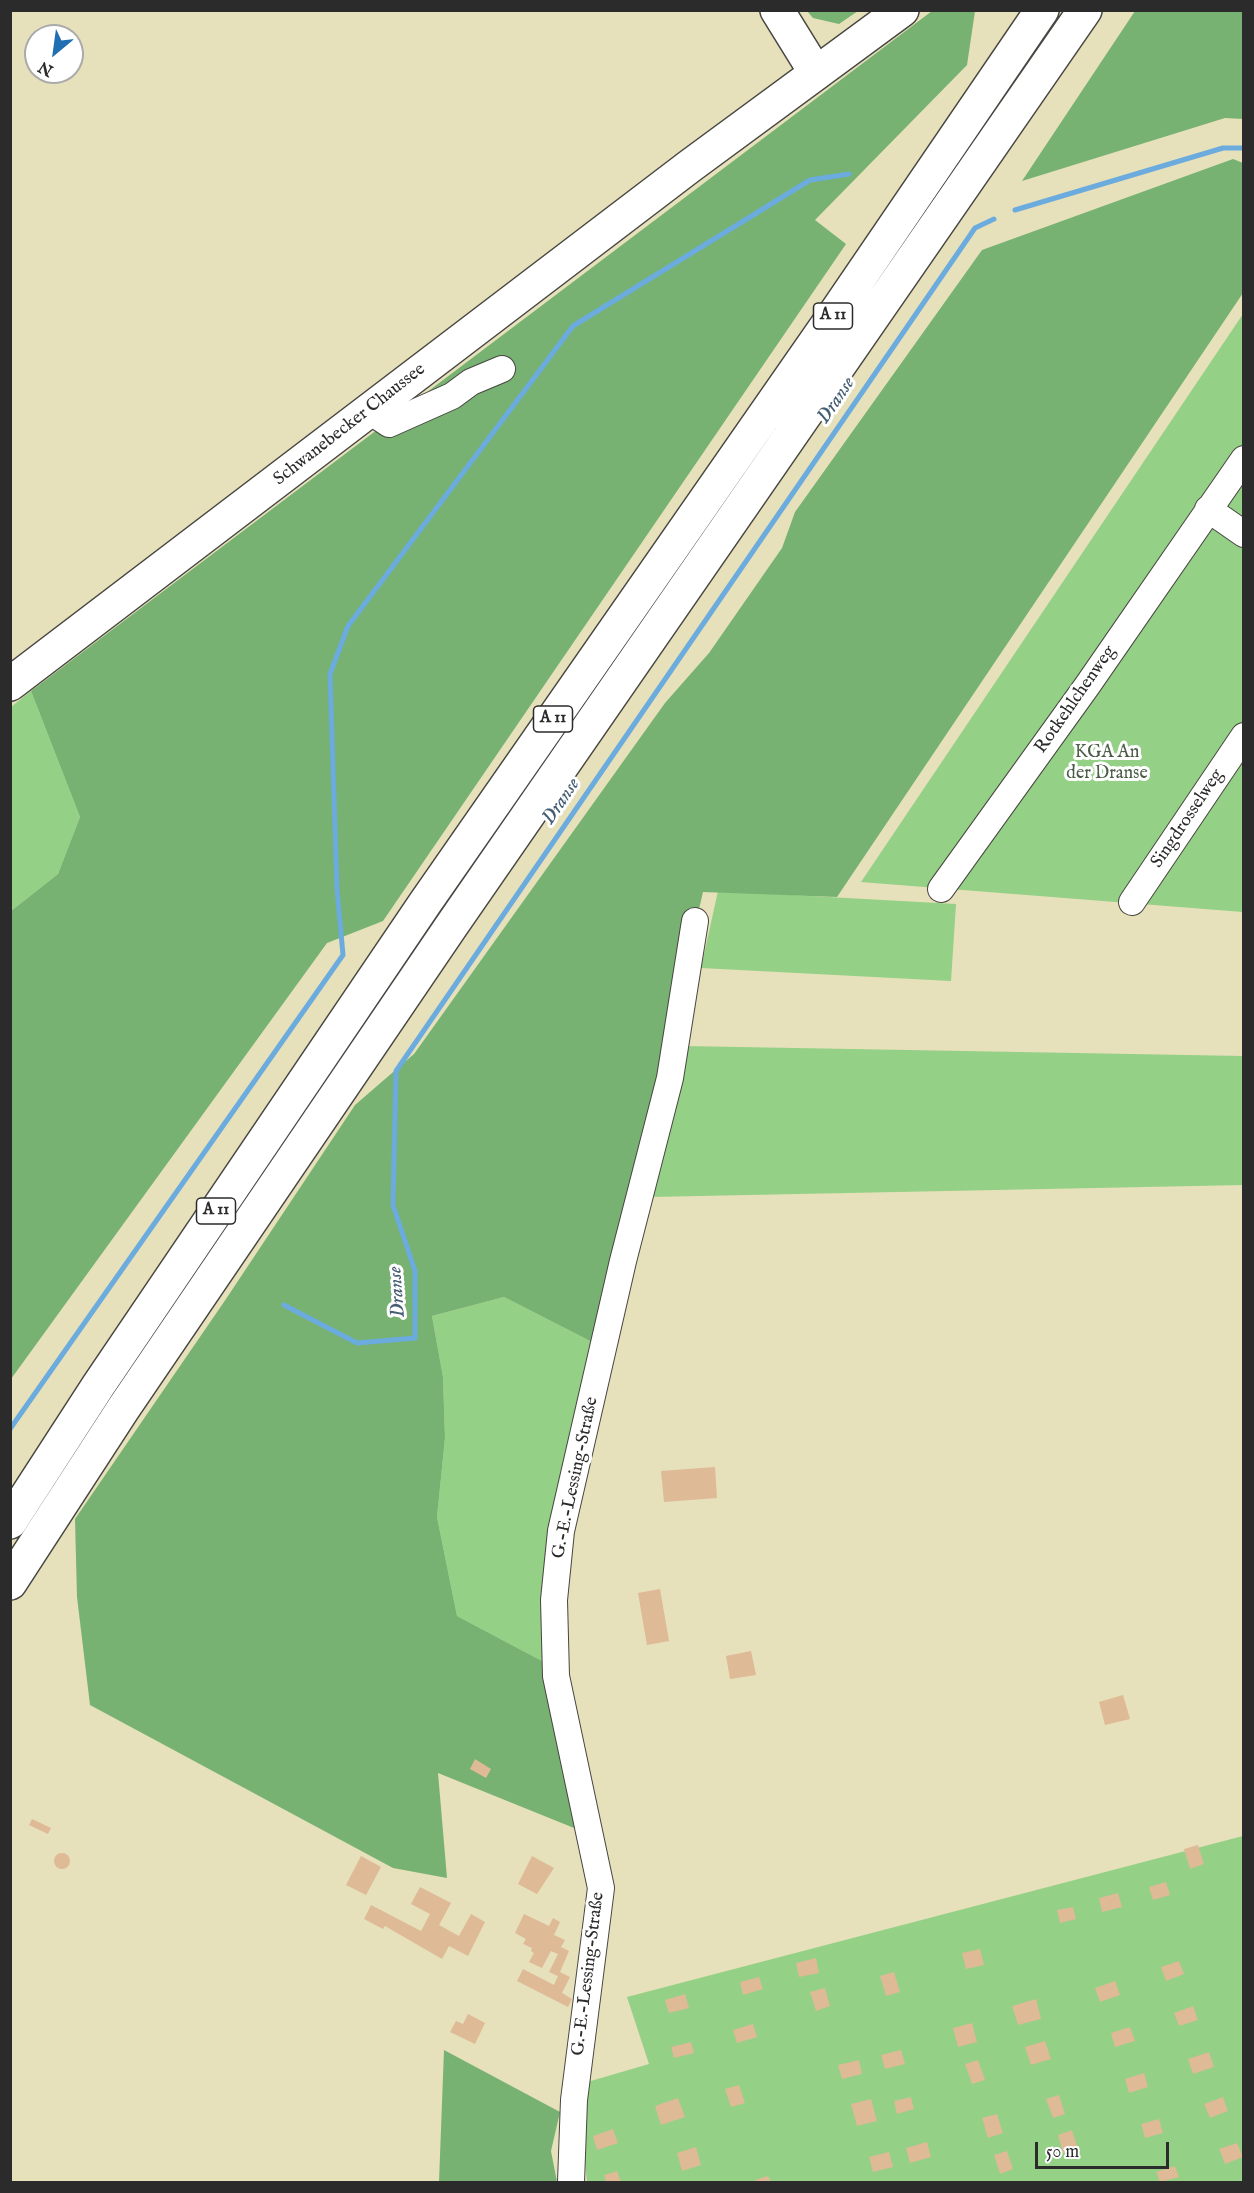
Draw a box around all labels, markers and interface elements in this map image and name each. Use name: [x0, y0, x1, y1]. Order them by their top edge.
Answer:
north arrow: [24, 24, 84, 84]
text: N: [35, 56, 57, 80]
road number: A 11: [814, 303, 852, 329]
street label: Schwanebecker Chaussee: [270, 359, 430, 491]
water label: Dranse: [813, 373, 861, 429]
street label: Rotkehlchenweg: [1031, 642, 1121, 758]
road number: A 11: [534, 706, 572, 732]
park label: KGA An der Dranse: [1066, 742, 1148, 784]
street label: Singdrosselweg: [1147, 766, 1229, 872]
water label: Dranse: [538, 774, 586, 830]
road number: A 11: [196, 1198, 236, 1224]
water label: Dranse: [384, 1266, 412, 1318]
street label: G.-E.-Lessing-Straße: [548, 1395, 604, 1561]
street label: G.-E.-Lessing-Straße: [568, 1891, 610, 2057]
scale bar: [1038, 2130, 1172, 2168]
text: 50 m: [1046, 2141, 1079, 2164]

